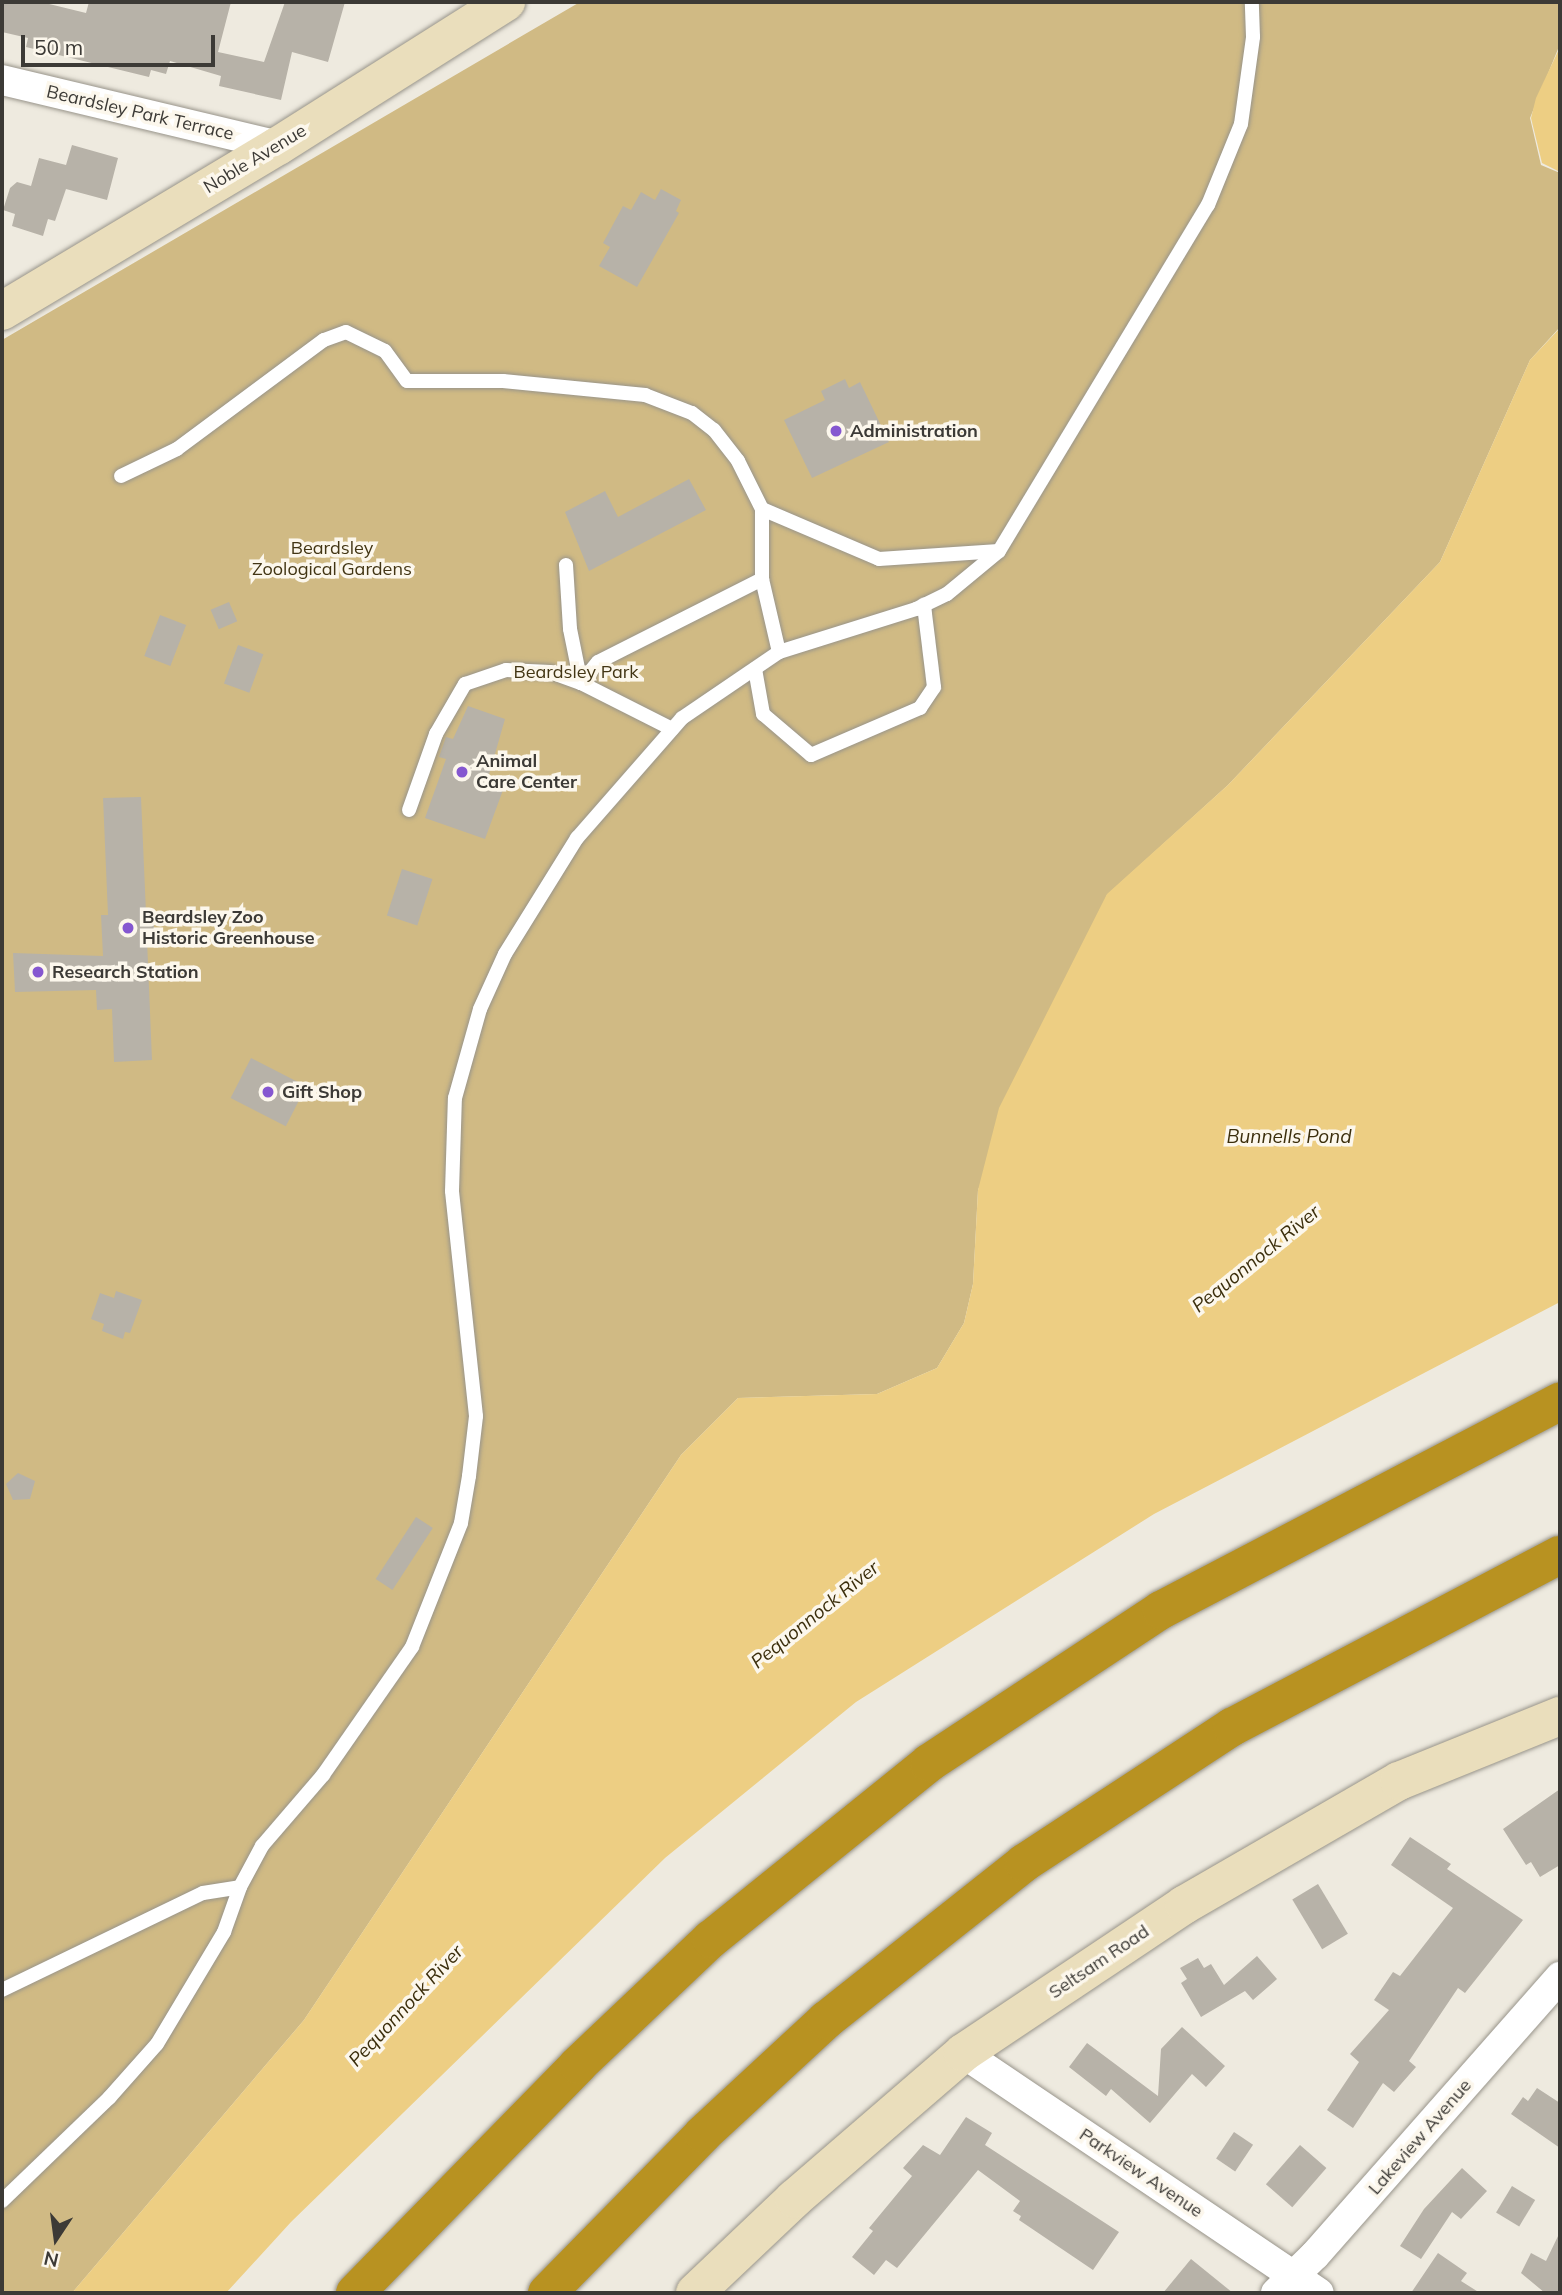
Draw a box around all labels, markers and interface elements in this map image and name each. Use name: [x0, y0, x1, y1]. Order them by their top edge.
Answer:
scale bar: [24, 21, 219, 65]
text: 50 m: [34, 34, 83, 60]
street label: Beardsley Park Terrace: [44, 81, 236, 145]
street label: Noble Avenue: [200, 120, 310, 198]
place label: Administration: [850, 420, 978, 442]
marker: Administration: [828, 423, 844, 439]
park label: Beardsley Zoological Gardens: [252, 538, 412, 580]
park label: Beardsley Park: [513, 661, 639, 683]
place label: Animal Care Center: [476, 751, 577, 794]
marker: Animal Care Center: [454, 764, 470, 780]
place label: Beardsley Zoo Historic Greenhouse: [142, 907, 315, 950]
marker: Beardsley Zoo Historic Greenhouse: [120, 920, 136, 936]
place label: Research Station: [52, 961, 199, 983]
marker: Research Station: [30, 964, 46, 980]
place label: Gift Shop: [282, 1081, 362, 1103]
marker: Gift Shop: [260, 1084, 276, 1100]
water label: Bunnells Pond: [1226, 1126, 1352, 1148]
water label: Pequonnock River: [1188, 1201, 1324, 1317]
water label: Pequonnock River: [747, 1557, 883, 1673]
street label: Seltsam Road: [1045, 1921, 1153, 2003]
water label: Pequonnock River: [344, 1941, 468, 2071]
street label: Lakeview Avenue: [1364, 2075, 1476, 2199]
street label: Parkview Avenue: [1075, 2124, 1207, 2222]
north arrow: [21, 2204, 91, 2274]
text: N: [42, 2246, 61, 2273]

